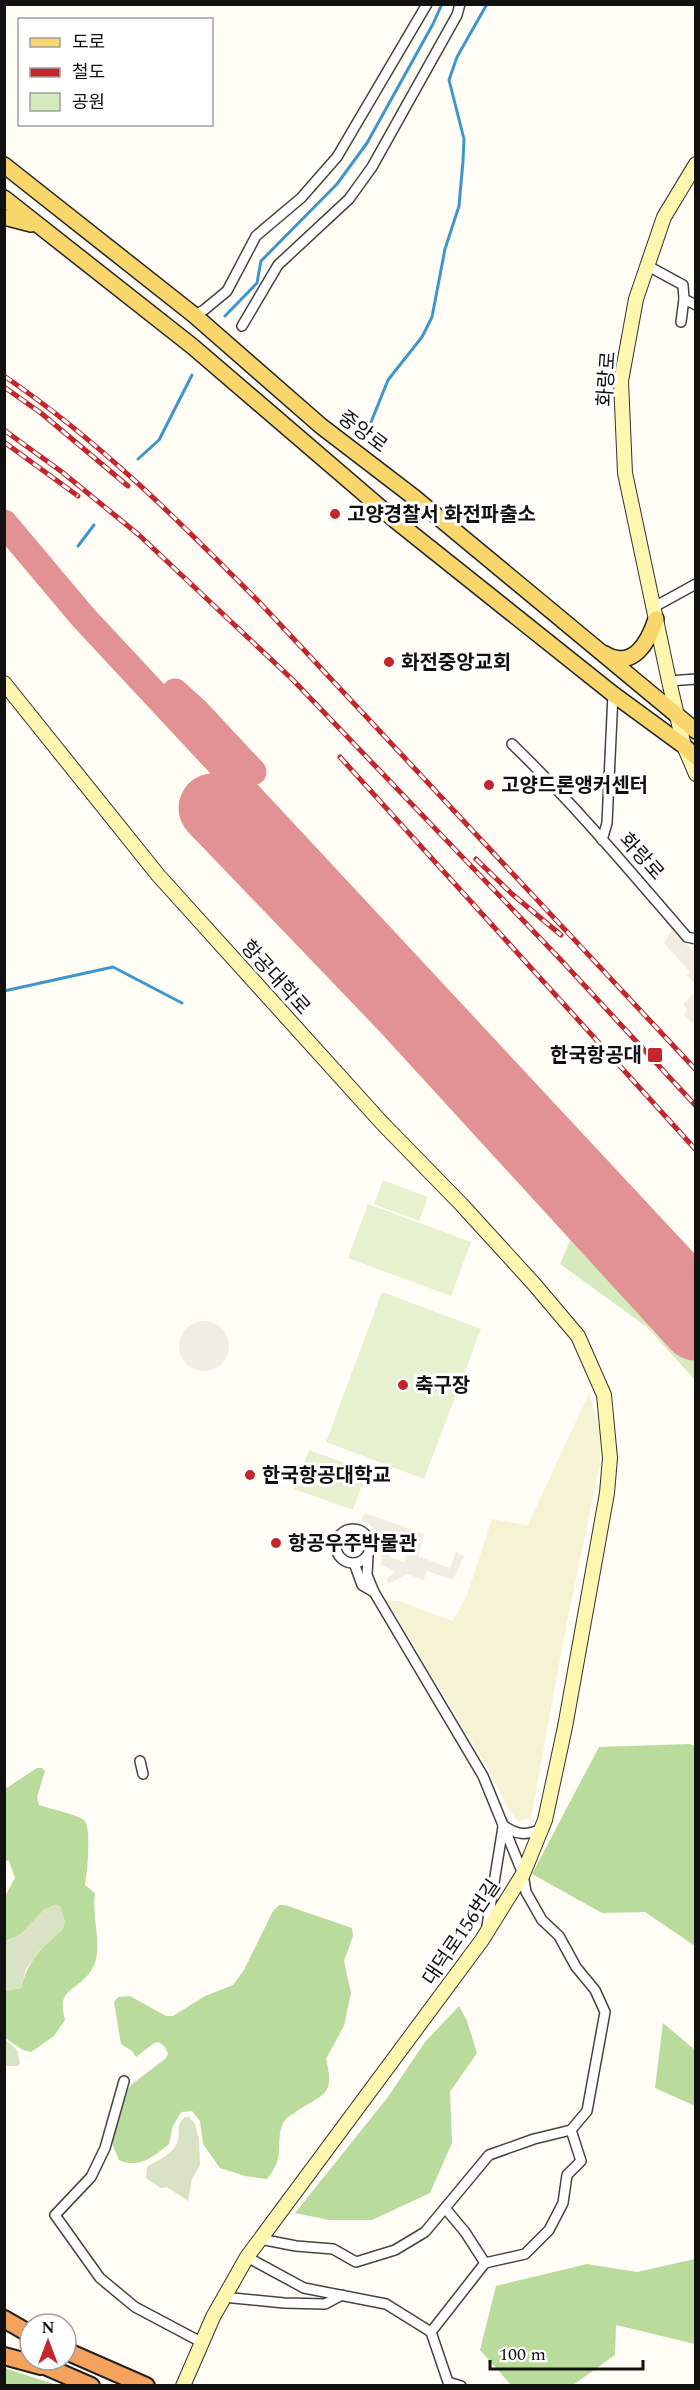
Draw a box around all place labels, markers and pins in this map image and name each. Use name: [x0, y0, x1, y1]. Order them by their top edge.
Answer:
place label: 고양경찰서 화전파출소: [347, 500, 536, 530]
marker: 고양경찰서 화전파출소: [328, 507, 342, 521]
place label: 화전중앙교회: [401, 648, 511, 678]
marker: 화전중앙교회: [382, 655, 396, 669]
place label: 고양드론앵커센터: [501, 771, 648, 801]
marker: 고양드론앵커센터: [482, 778, 496, 792]
place label: 한국항공대: [550, 1041, 642, 1071]
marker: 한국항공대: [646, 1046, 664, 1064]
place label: 축구장: [415, 1371, 470, 1401]
marker: 축구장: [396, 1378, 410, 1392]
place label: 한국항공대학교: [262, 1461, 391, 1491]
marker: 한국항공대학교: [243, 1468, 257, 1482]
place label: 항공우주박물관: [288, 1529, 417, 1559]
marker: 항공우주박물관: [269, 1536, 283, 1550]

